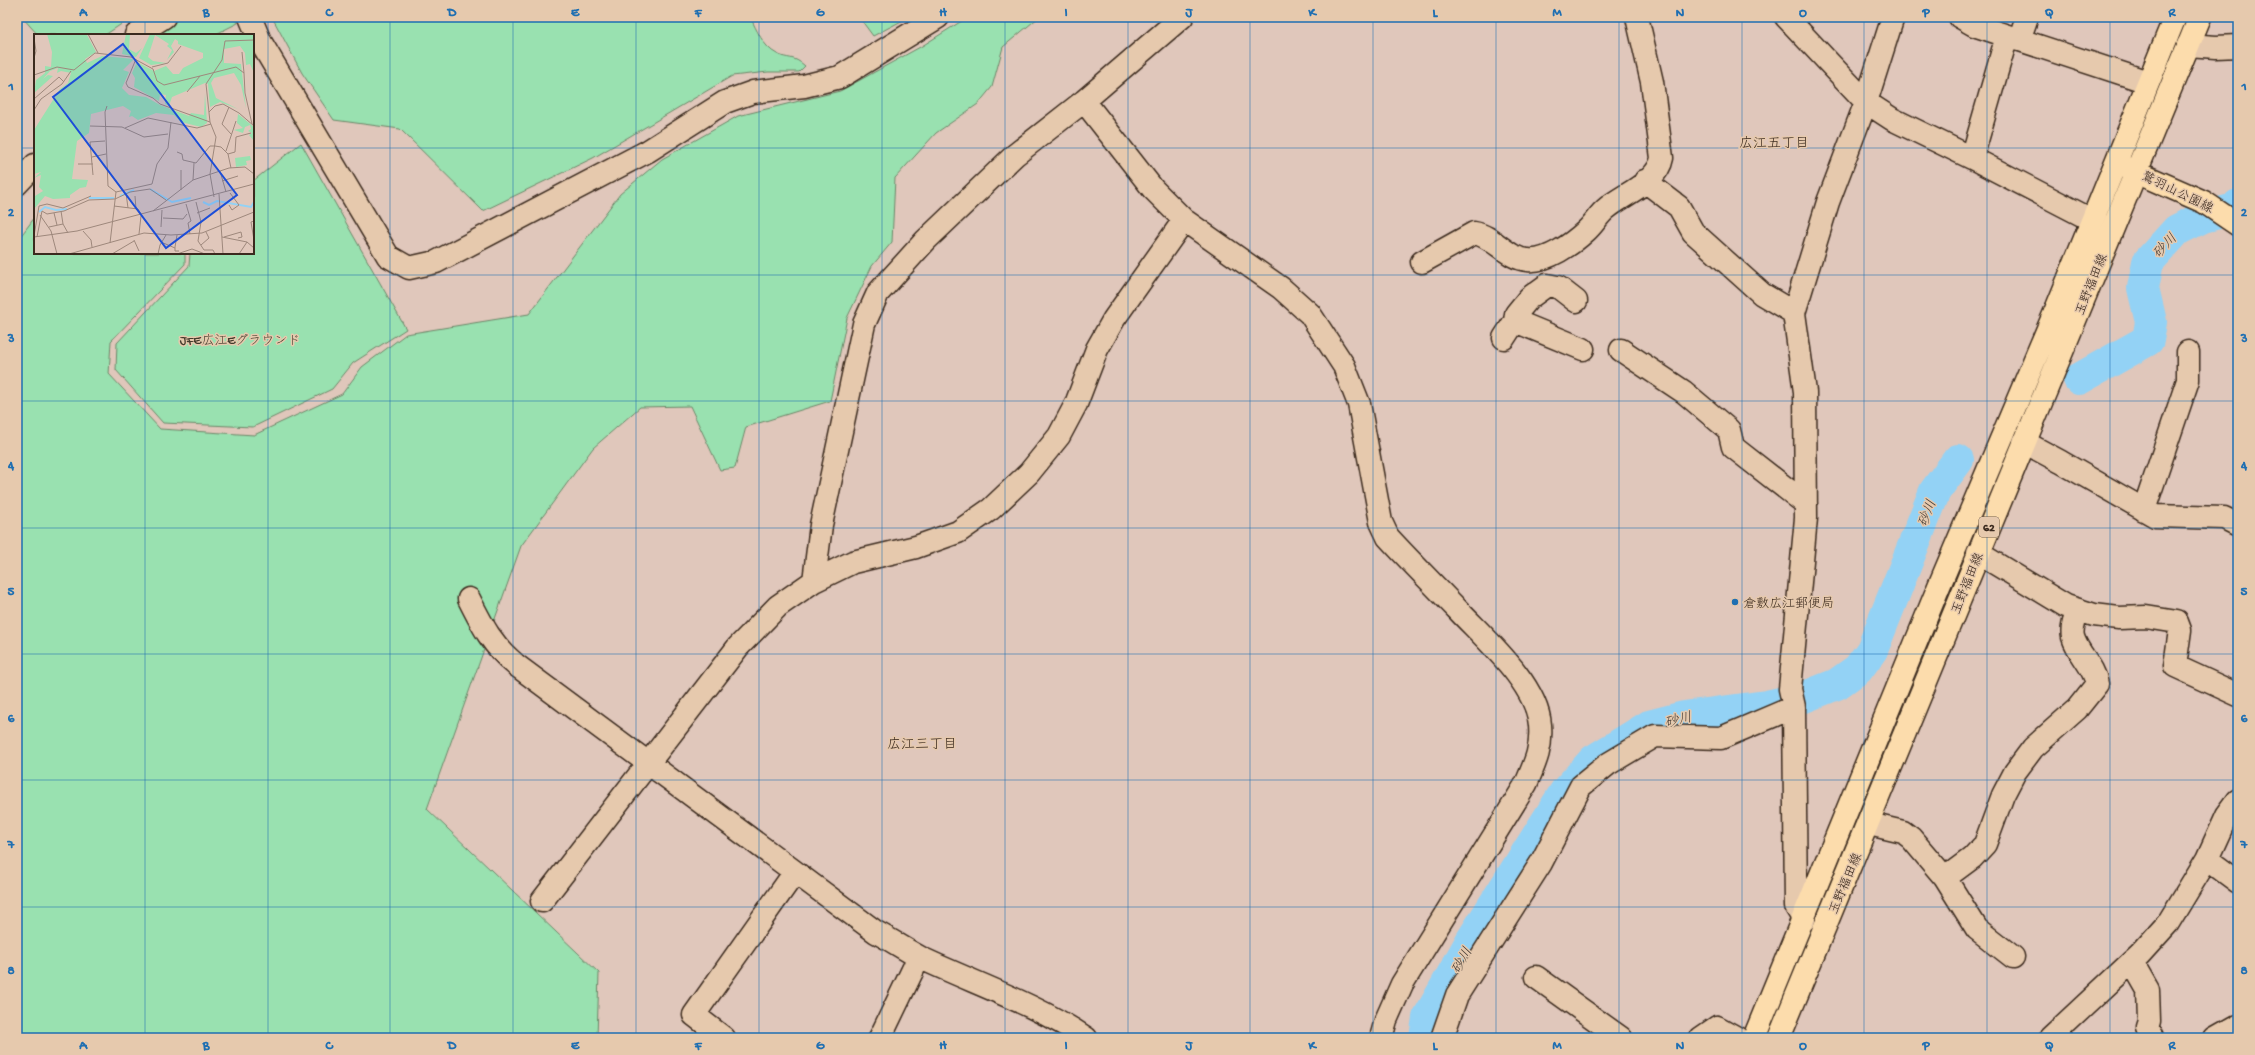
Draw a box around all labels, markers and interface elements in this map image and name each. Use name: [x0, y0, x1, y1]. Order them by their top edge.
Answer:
text: A: [78, 6, 88, 21]
text: B: [202, 6, 211, 21]
text: C: [324, 6, 334, 21]
text: D: [447, 6, 457, 21]
text: E: [571, 6, 580, 21]
text: F: [694, 6, 703, 21]
text: G: [816, 6, 825, 21]
text: H: [939, 6, 947, 21]
text: I: [1064, 6, 1068, 21]
text: J: [1185, 6, 1194, 21]
text: K: [1307, 6, 1317, 21]
text: L: [1433, 6, 1439, 21]
text: M: [1552, 6, 1562, 21]
text: N: [1676, 6, 1685, 21]
text: O: [1799, 6, 1807, 21]
text: P: [1921, 6, 1930, 21]
text: Q: [2045, 6, 2054, 21]
text: R: [2168, 6, 2177, 21]
inset map: [34, 34, 254, 254]
text: 1: [7, 80, 14, 95]
text: 1: [2240, 80, 2247, 95]
district label: 広江五丁目: [1739, 136, 1809, 153]
street label: 鷲羽山公園線: [2139, 169, 2217, 218]
text: 2: [8, 206, 15, 221]
text: 2: [2241, 206, 2248, 221]
water label: 砂川: [2149, 230, 2182, 263]
street label: 玉野福田線: [2072, 251, 2112, 318]
text: 3: [7, 332, 15, 347]
text: 3: [2240, 332, 2248, 347]
park label: JFE広江Eグラウンド: [180, 334, 300, 349]
text: 4: [7, 459, 15, 474]
text: 4: [2240, 459, 2248, 474]
water label: 砂川: [1914, 497, 1941, 530]
road number: 62: [1979, 517, 1999, 537]
street label: 玉野福田線: [1948, 550, 1988, 617]
text: 5: [8, 585, 15, 600]
text: 5: [2241, 585, 2248, 600]
place label: 倉敷広江郵便局: [1743, 596, 1834, 612]
marker: 倉敷広江郵便局: [1730, 597, 1740, 607]
water label: 砂川: [1663, 709, 1694, 733]
text: 6: [8, 712, 15, 727]
text: 6: [2241, 712, 2248, 727]
district label: 広江三丁目: [887, 737, 957, 754]
text: 7: [7, 838, 16, 853]
text: 7: [2240, 838, 2249, 853]
street label: 玉野福田線: [1826, 850, 1866, 917]
water label: 砂川: [1448, 944, 1477, 978]
text: 8: [7, 964, 15, 979]
text: 8: [2240, 964, 2248, 979]
text: A: [78, 1039, 88, 1054]
text: B: [202, 1039, 211, 1054]
text: C: [324, 1039, 334, 1054]
text: D: [447, 1039, 457, 1054]
text: E: [571, 1039, 580, 1054]
text: F: [694, 1039, 703, 1054]
text: G: [816, 1039, 825, 1054]
text: H: [939, 1039, 947, 1054]
text: I: [1064, 1039, 1068, 1054]
text: J: [1185, 1039, 1194, 1054]
text: K: [1307, 1039, 1317, 1054]
text: L: [1433, 1039, 1439, 1054]
text: M: [1552, 1039, 1562, 1054]
text: N: [1676, 1039, 1685, 1054]
text: O: [1799, 1039, 1807, 1054]
text: P: [1921, 1039, 1930, 1054]
text: Q: [2045, 1039, 2054, 1054]
text: R: [2168, 1039, 2177, 1054]

